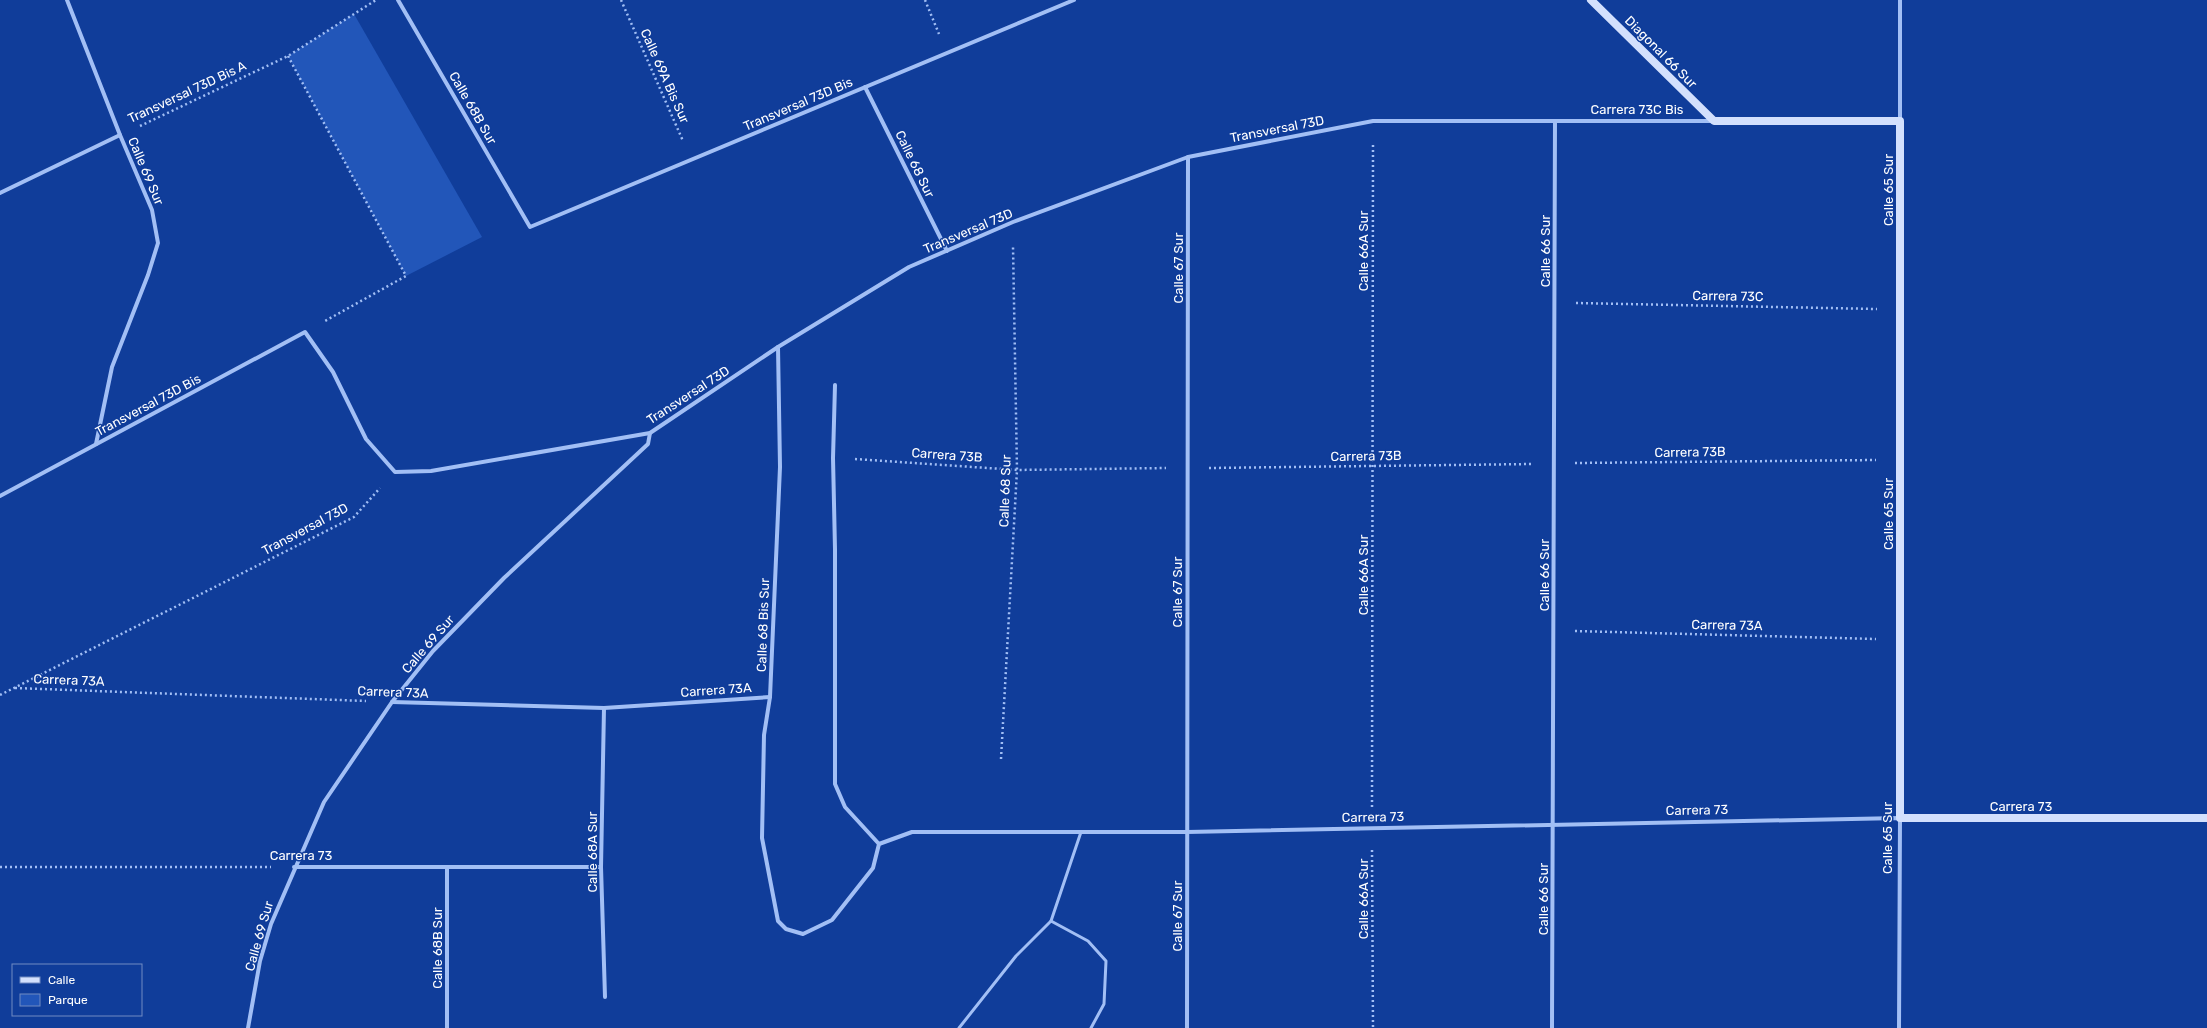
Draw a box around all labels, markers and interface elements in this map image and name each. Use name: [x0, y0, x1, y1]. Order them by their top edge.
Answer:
street label: Diagonal 66 Sur: [1621, 13, 1700, 92]
street label: Calle 69A Bis Sur: [637, 26, 693, 126]
street label: Transversal 73D Bis A: [125, 58, 249, 126]
street label: Calle 68B Sur: [446, 69, 500, 147]
street label: Transversal 73D Bis: [741, 74, 855, 134]
street label: Carrera 73C Bis: [1591, 102, 1684, 117]
street label: Transversal 73D: [1229, 113, 1325, 145]
street label: Calle 68 Sur: [892, 128, 938, 200]
street label: Calle 69 Sur: [125, 135, 167, 207]
street label: Calle 65 Sur: [1881, 154, 1896, 226]
street label: Transversal 73D: [921, 205, 1015, 257]
street label: Calle 66A Sur: [1356, 211, 1371, 291]
street label: Calle 66 Sur: [1538, 215, 1553, 287]
street label: Calle 67 Sur: [1171, 233, 1186, 303]
street label: Carrera 73C: [1692, 288, 1764, 304]
street label: Transversal 73D: [644, 363, 732, 427]
street label: Transversal 73D Bis: [93, 371, 204, 439]
street label: Carrera 73B: [1654, 444, 1726, 460]
street label: Carrera 73B: [911, 445, 983, 465]
street label: Carrera 73B: [1330, 448, 1402, 464]
street label: Calle 68 Sur: [996, 454, 1014, 528]
street label: Calle 65 Sur: [1881, 478, 1896, 550]
street label: Transversal 73D: [259, 500, 351, 558]
street label: Calle 66A Sur: [1356, 535, 1371, 615]
street label: Calle 66 Sur: [1537, 539, 1552, 611]
street label: Calle 67 Sur: [1170, 557, 1185, 627]
street label: Calle 68 Bis Sur: [754, 578, 772, 672]
street label: Calle 69 Sur: [399, 612, 457, 676]
street label: Carrera 73A: [1691, 617, 1763, 633]
street label: Carrera 73A: [33, 671, 105, 689]
street label: Carrera 73A: [680, 680, 752, 700]
street label: Carrera 73A: [357, 683, 429, 701]
street label: Carrera 73: [1990, 799, 2052, 814]
street label: Carrera 73: [1666, 802, 1729, 818]
street label: Calle 65 Sur: [1880, 802, 1895, 874]
street label: Carrera 73: [1342, 809, 1405, 825]
street label: Calle 68A Sur: [585, 811, 600, 893]
street label: Carrera 73: [270, 848, 332, 863]
street label: Calle 66A Sur: [1356, 859, 1371, 939]
street label: Calle 66 Sur: [1536, 863, 1551, 935]
street label: Calle 67 Sur: [1170, 881, 1185, 951]
street label: Calle 69 Sur: [242, 899, 276, 973]
street label: Calle 68B Sur: [430, 907, 445, 989]
legend: [12, 964, 142, 1016]
text: Calle: [48, 973, 75, 987]
text: Parque: [48, 993, 88, 1007]

